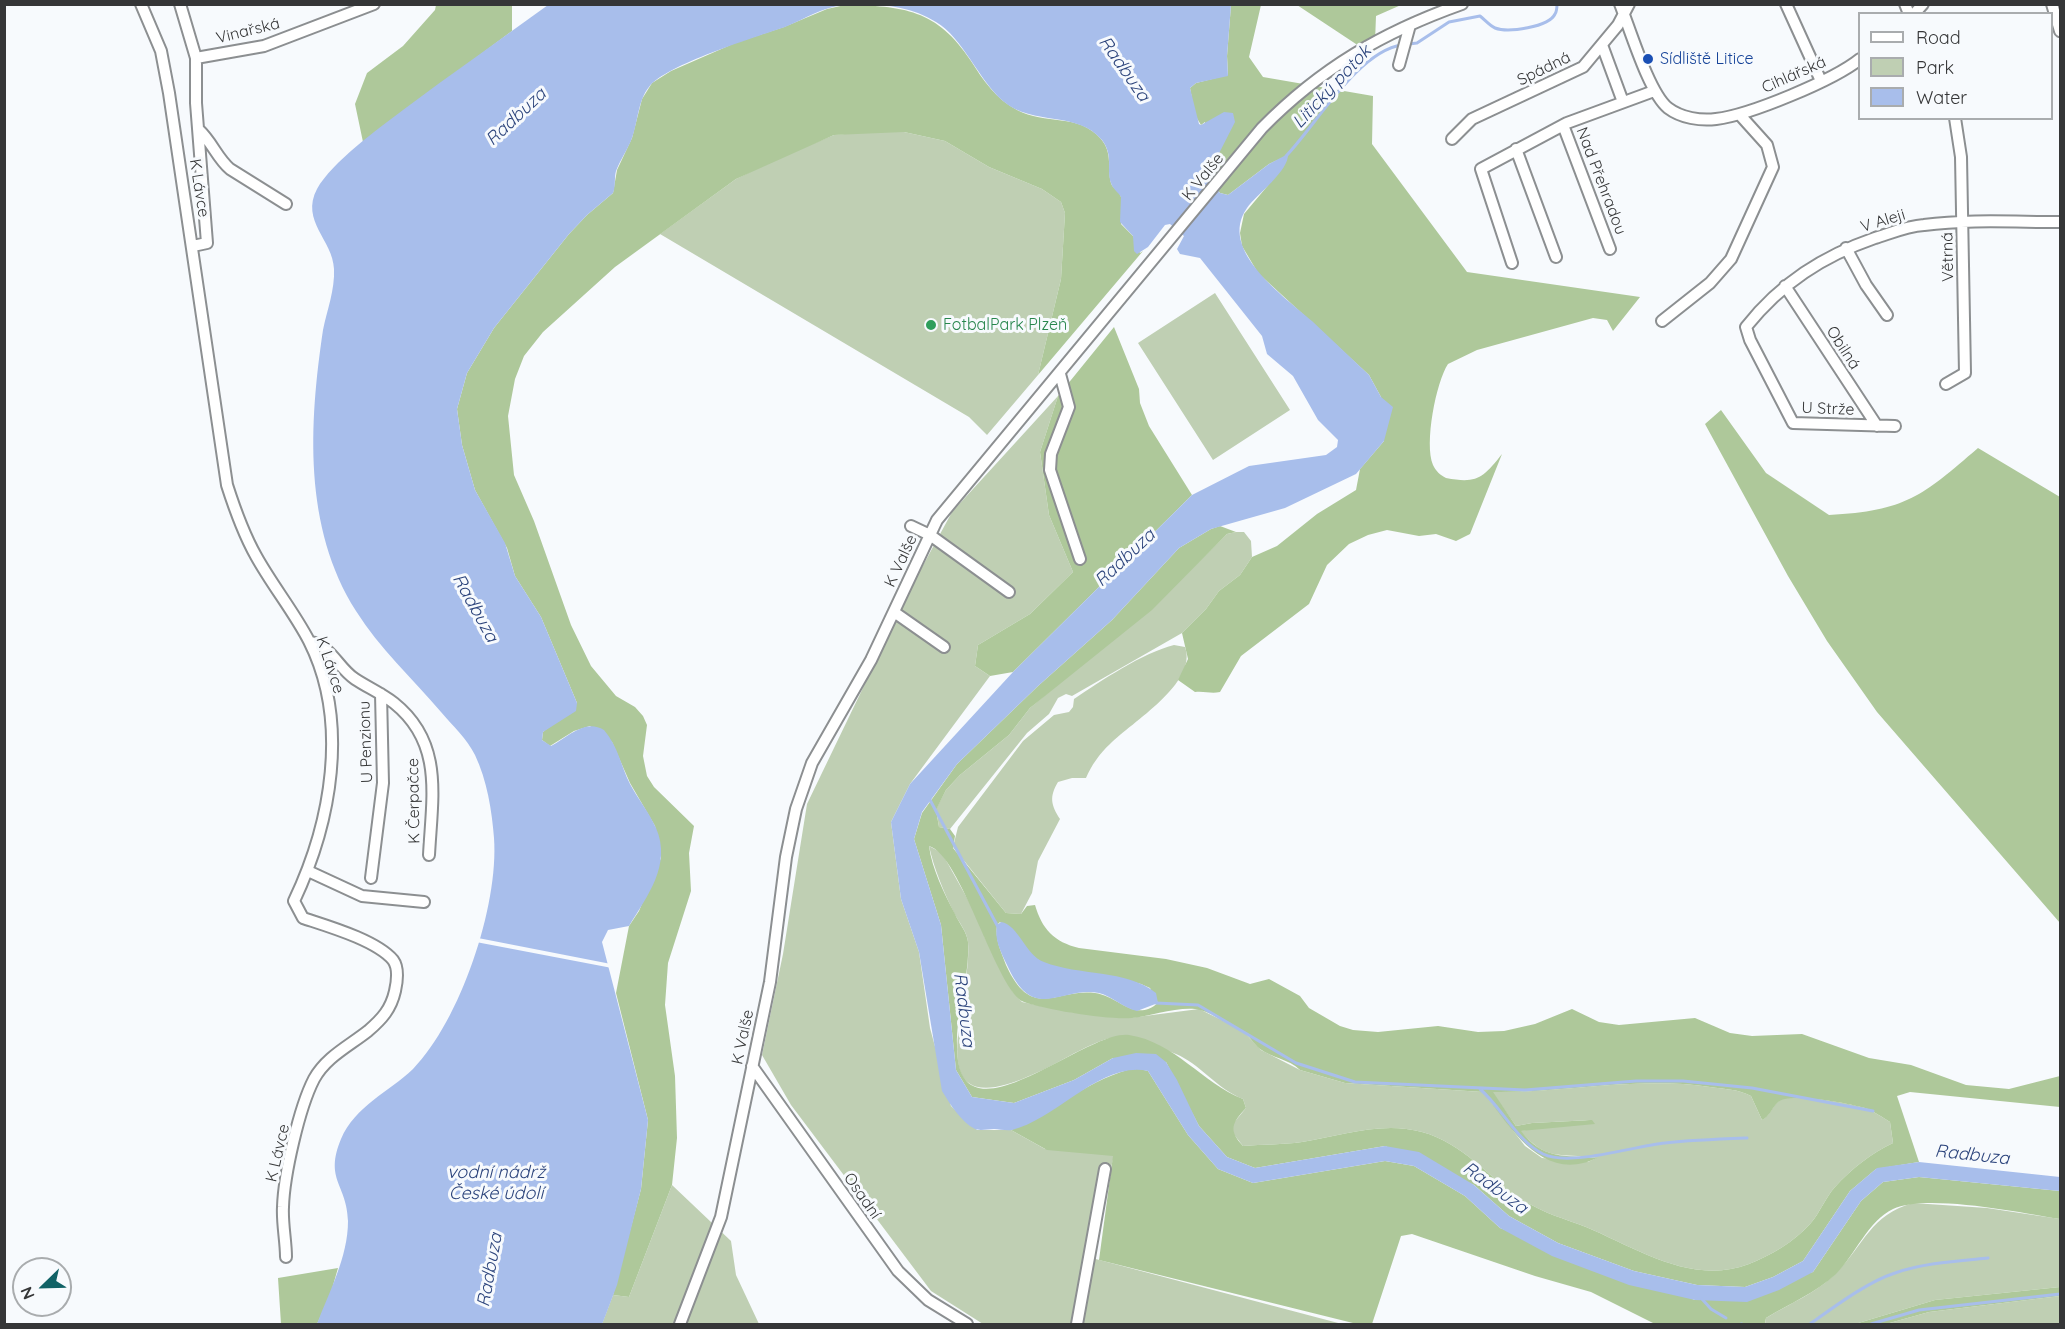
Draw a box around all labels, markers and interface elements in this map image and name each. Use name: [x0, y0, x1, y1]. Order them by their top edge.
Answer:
legend: [1858, 12, 2053, 120]
street label: Vinařská: [214, 14, 282, 48]
text: Road: [1916, 26, 1961, 49]
water label: Radbuza: [1094, 32, 1154, 106]
water label: Litický potok: [1288, 41, 1376, 133]
street label: Spádná: [1514, 48, 1574, 90]
place label: Sídliště Litice: [1660, 49, 1754, 69]
marker: Sídliště Litice: [1641, 52, 1655, 66]
street label: Cihlářská: [1759, 52, 1829, 98]
text: Park: [1916, 56, 1954, 79]
water label: Radbuza: [481, 84, 551, 150]
text: Water: [1916, 86, 1967, 109]
street label: Nad Přehradou: [1572, 125, 1630, 237]
street label: K Valše: [1178, 149, 1228, 205]
street label: K Lávce: [185, 157, 213, 219]
street label: V Aleji: [1858, 205, 1908, 237]
street label: Větrná: [1938, 232, 1958, 282]
place label: FotbalPark Plzeň: [943, 315, 1067, 335]
marker: FotbalPark Plzeň: [924, 318, 938, 332]
street label: Obilná: [1822, 323, 1864, 373]
street label: U Strže: [1801, 398, 1855, 420]
water label: Radbuza: [1090, 525, 1160, 591]
street label: K Valše: [881, 532, 921, 590]
water label: Radbuza: [447, 570, 503, 646]
street label: K Lávce: [312, 634, 348, 696]
street label: U Penzionu: [355, 700, 377, 784]
street label: K Čerpačce: [404, 758, 424, 844]
water label: Radbuza: [949, 972, 979, 1048]
street label: K Valše: [728, 1008, 758, 1066]
street label: K Lávce: [262, 1122, 294, 1184]
water label: Radbuza: [1934, 1140, 2010, 1170]
water label: Radbuza: [1458, 1157, 1532, 1219]
water label: vodní nádrž České údolí: [447, 1162, 545, 1204]
street label: Osadní: [839, 1169, 885, 1223]
water label: Radbuza: [473, 1231, 507, 1309]
north arrow: [12, 1257, 72, 1317]
text: N: [16, 1284, 39, 1303]

